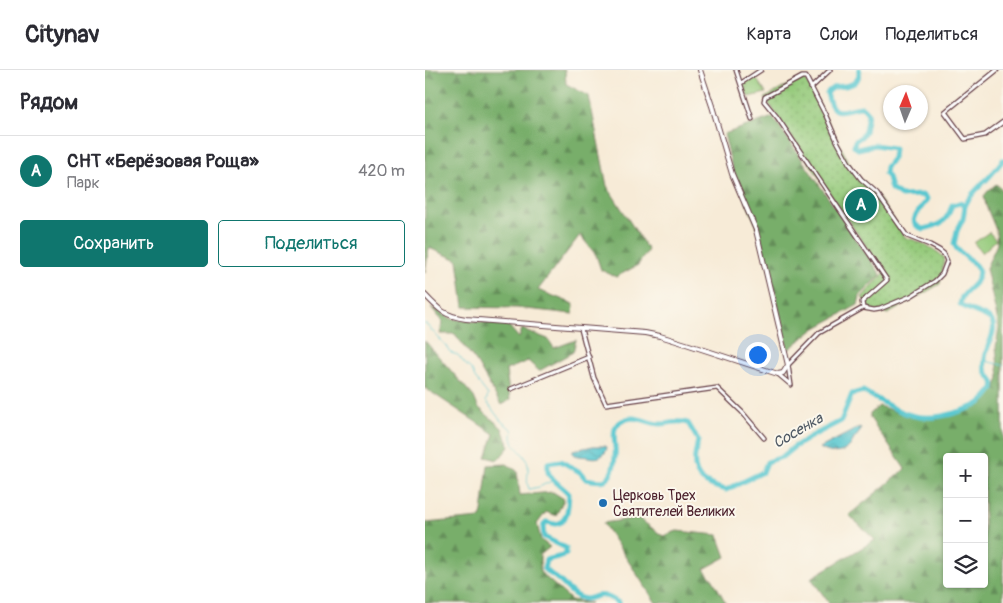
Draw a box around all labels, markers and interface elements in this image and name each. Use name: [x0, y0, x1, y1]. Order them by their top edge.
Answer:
text: Citynav: [25, 20, 100, 49]
text: Карта: [747, 23, 791, 46]
text: Слои: [819, 23, 857, 46]
text: Поделиться: [885, 23, 978, 46]
north arrow: [883, 85, 928, 130]
text: Рядом: [20, 89, 78, 116]
text: СНТ «Берёзовая Роща»: [67, 149, 259, 173]
text: A: [31, 161, 41, 181]
text: 420 m: [358, 161, 405, 181]
text: Парк: [67, 173, 100, 193]
pin: A: [845, 186, 877, 224]
button: Сохранить: [20, 220, 208, 267]
button: Поделиться: [218, 220, 405, 267]
your location: [745, 342, 771, 368]
water label: Сосенка: [770, 409, 827, 453]
map controls: [943, 453, 988, 588]
button: +: [943, 453, 988, 498]
place label: Церковь Трех Святителей Великих: [613, 487, 735, 520]
marker: Церковь Трех Святителей Великих: [597, 497, 609, 509]
button: −: [943, 498, 988, 543]
button: layers: [943, 543, 988, 588]

